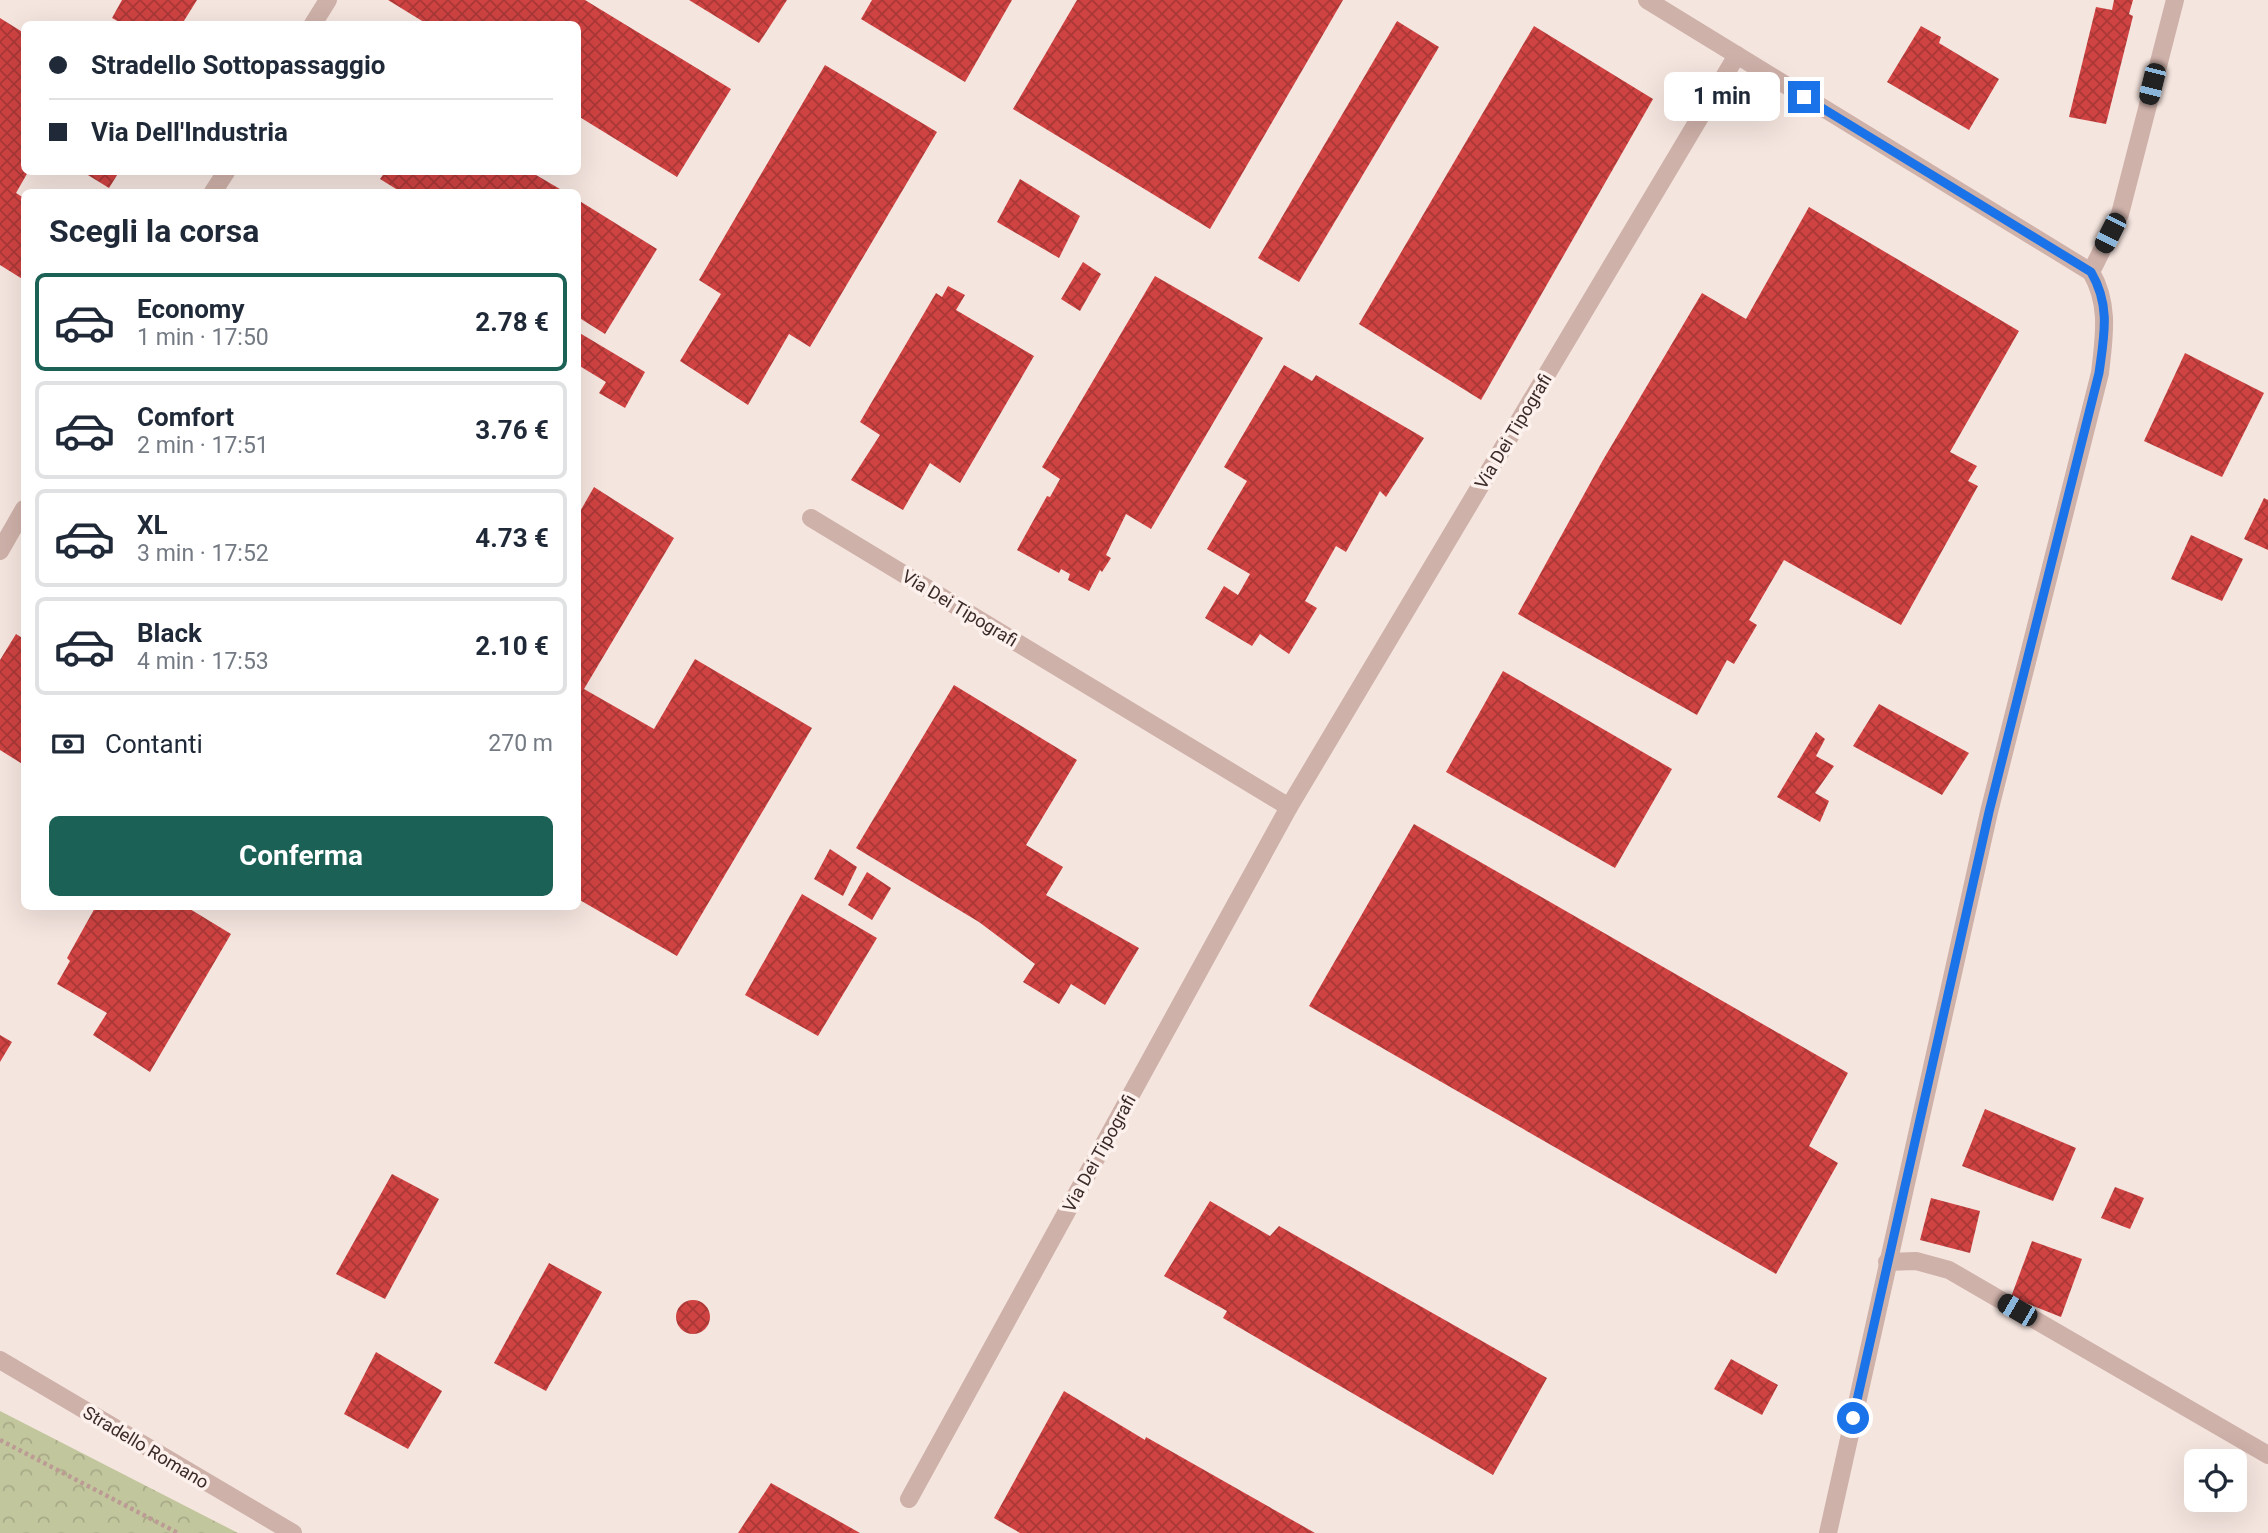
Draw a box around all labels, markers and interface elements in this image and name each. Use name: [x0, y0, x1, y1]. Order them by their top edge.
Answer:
text: Stradello Sottopassaggio: [91, 50, 385, 80]
car: [2137, 61, 2168, 107]
callout: 1 min: [1664, 72, 1780, 122]
route end: [1788, 81, 1820, 113]
text: 1 min: [1693, 83, 1751, 110]
text: Via Dell'Industria: [91, 117, 288, 147]
car: [2092, 210, 2129, 256]
text: Scegli la corsa: [49, 212, 259, 250]
icon: car: [53, 291, 116, 354]
text: Economy: [137, 294, 244, 324]
text: 2.78 €: [475, 307, 549, 337]
text: 1 min · 17:50: [137, 324, 269, 351]
street label: Via Dei Tipografi: [1470, 369, 1556, 493]
icon: car: [53, 399, 116, 462]
text: Comfort: [137, 402, 234, 432]
text: 3.76 €: [475, 415, 549, 445]
text: 2 min · 17:51: [137, 432, 269, 459]
icon: car: [53, 507, 116, 570]
text: XL: [137, 510, 168, 540]
text: 4.73 €: [475, 523, 549, 553]
text: 3 min · 17:52: [137, 540, 269, 567]
street label: Via Dei Tipografi: [898, 565, 1022, 651]
icon: car: [53, 615, 116, 678]
text: Black: [137, 618, 202, 648]
text: 2.10 €: [475, 631, 549, 661]
text: 4 min · 17:53: [137, 648, 269, 675]
icon: cash: [49, 725, 87, 763]
text: Contanti: [105, 729, 203, 759]
text: 270 m: [488, 730, 553, 757]
button: Conferma: [49, 816, 553, 896]
street label: Via Dei Tipografi: [1058, 1091, 1140, 1215]
car: [1994, 1290, 2041, 1330]
street label: Stradello Romano: [80, 1401, 212, 1493]
route start: [1837, 1402, 1869, 1434]
map controls: [2184, 1449, 2247, 1512]
button: locate: [2184, 1449, 2247, 1512]

